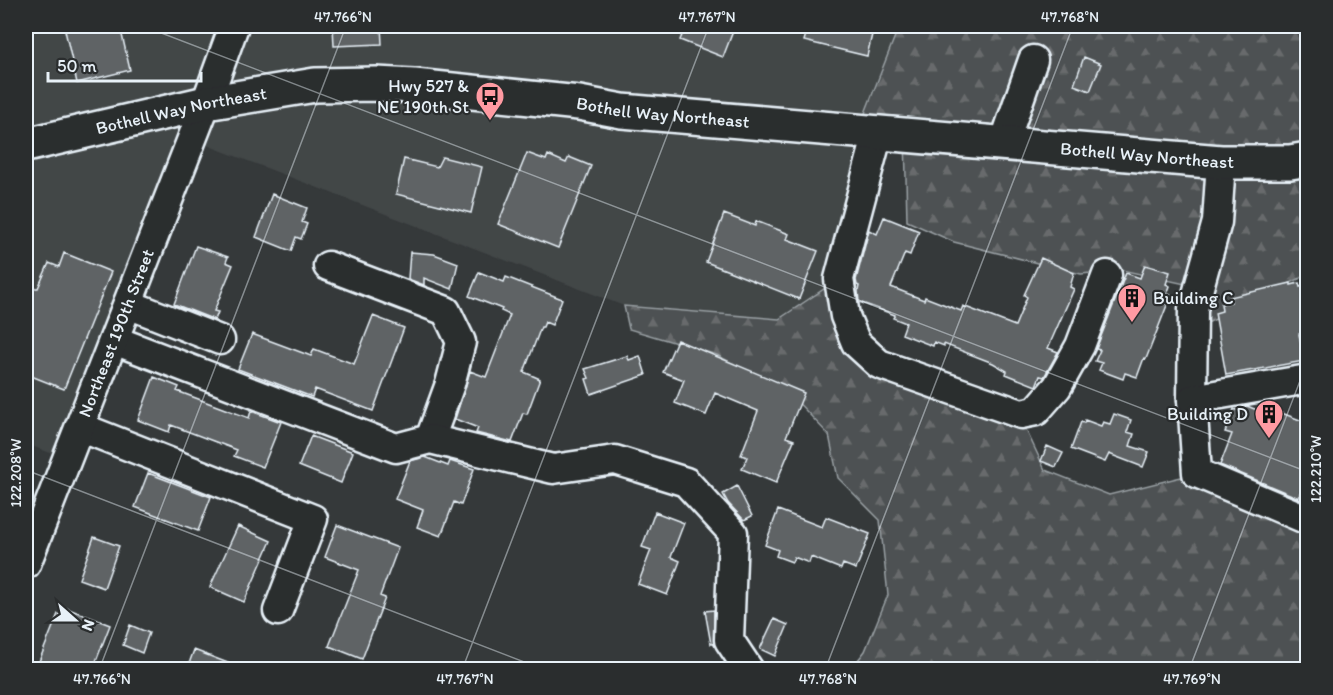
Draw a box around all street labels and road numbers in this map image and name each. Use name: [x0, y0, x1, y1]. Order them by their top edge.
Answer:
street label: Bothell Way Northeast: [94, 82, 268, 139]
street label: Bothell Way Northeast: [575, 92, 751, 133]
street label: Bothell Way Northeast: [1059, 137, 1234, 173]
street label: Northeast 190th Street: [73, 245, 159, 420]

